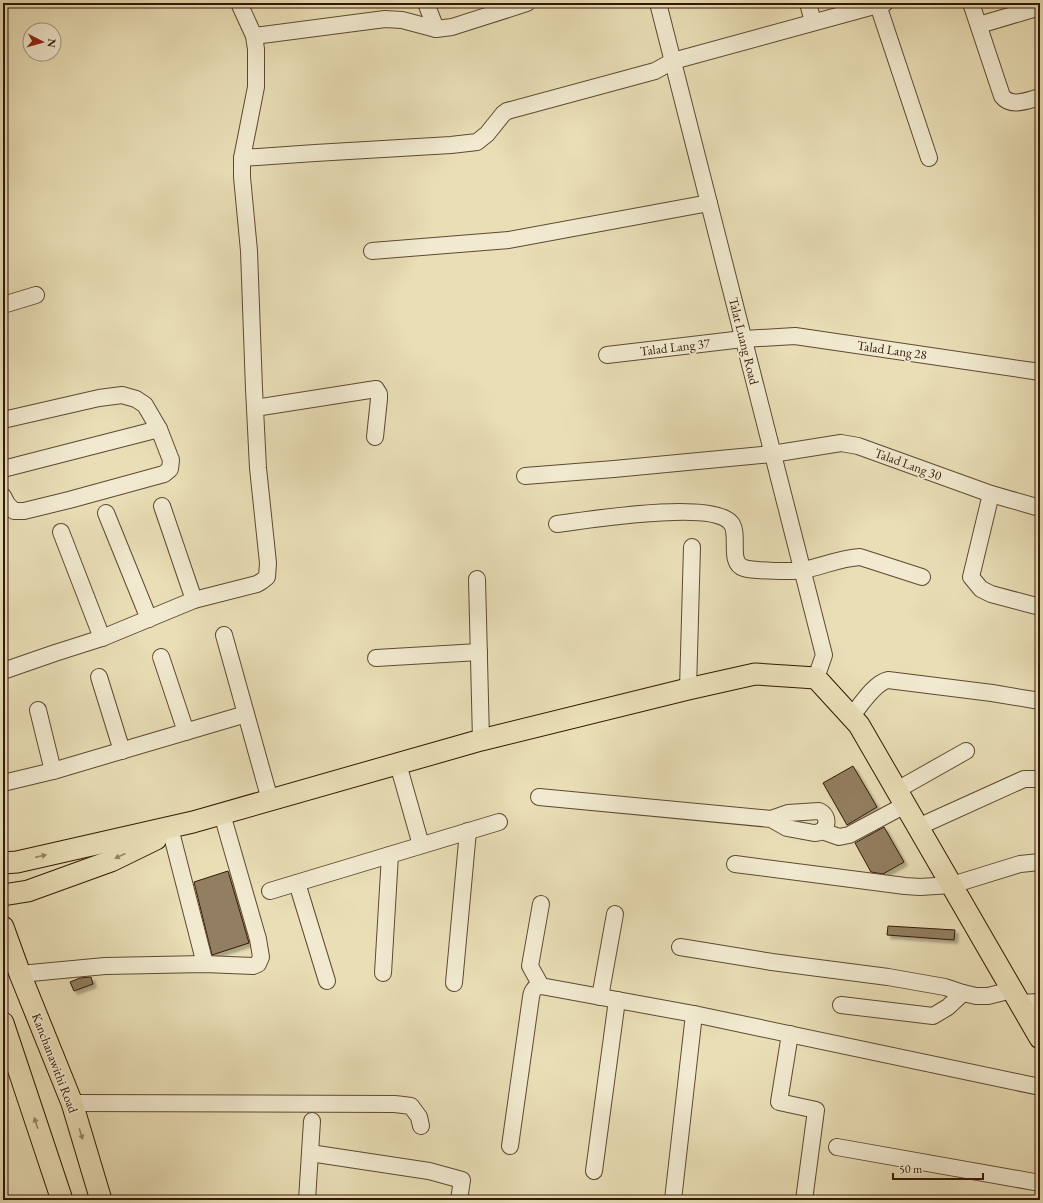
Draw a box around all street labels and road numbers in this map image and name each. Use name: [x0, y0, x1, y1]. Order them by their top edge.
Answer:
street label: Talat Luang Road: [725, 296, 763, 387]
street label: Talad Lang 37: [639, 334, 712, 360]
street label: Talad Lang 28: [856, 337, 928, 363]
street label: Talad Lang 30: [872, 444, 944, 484]
street label: Kanchanawithi Road: [28, 1011, 82, 1116]

